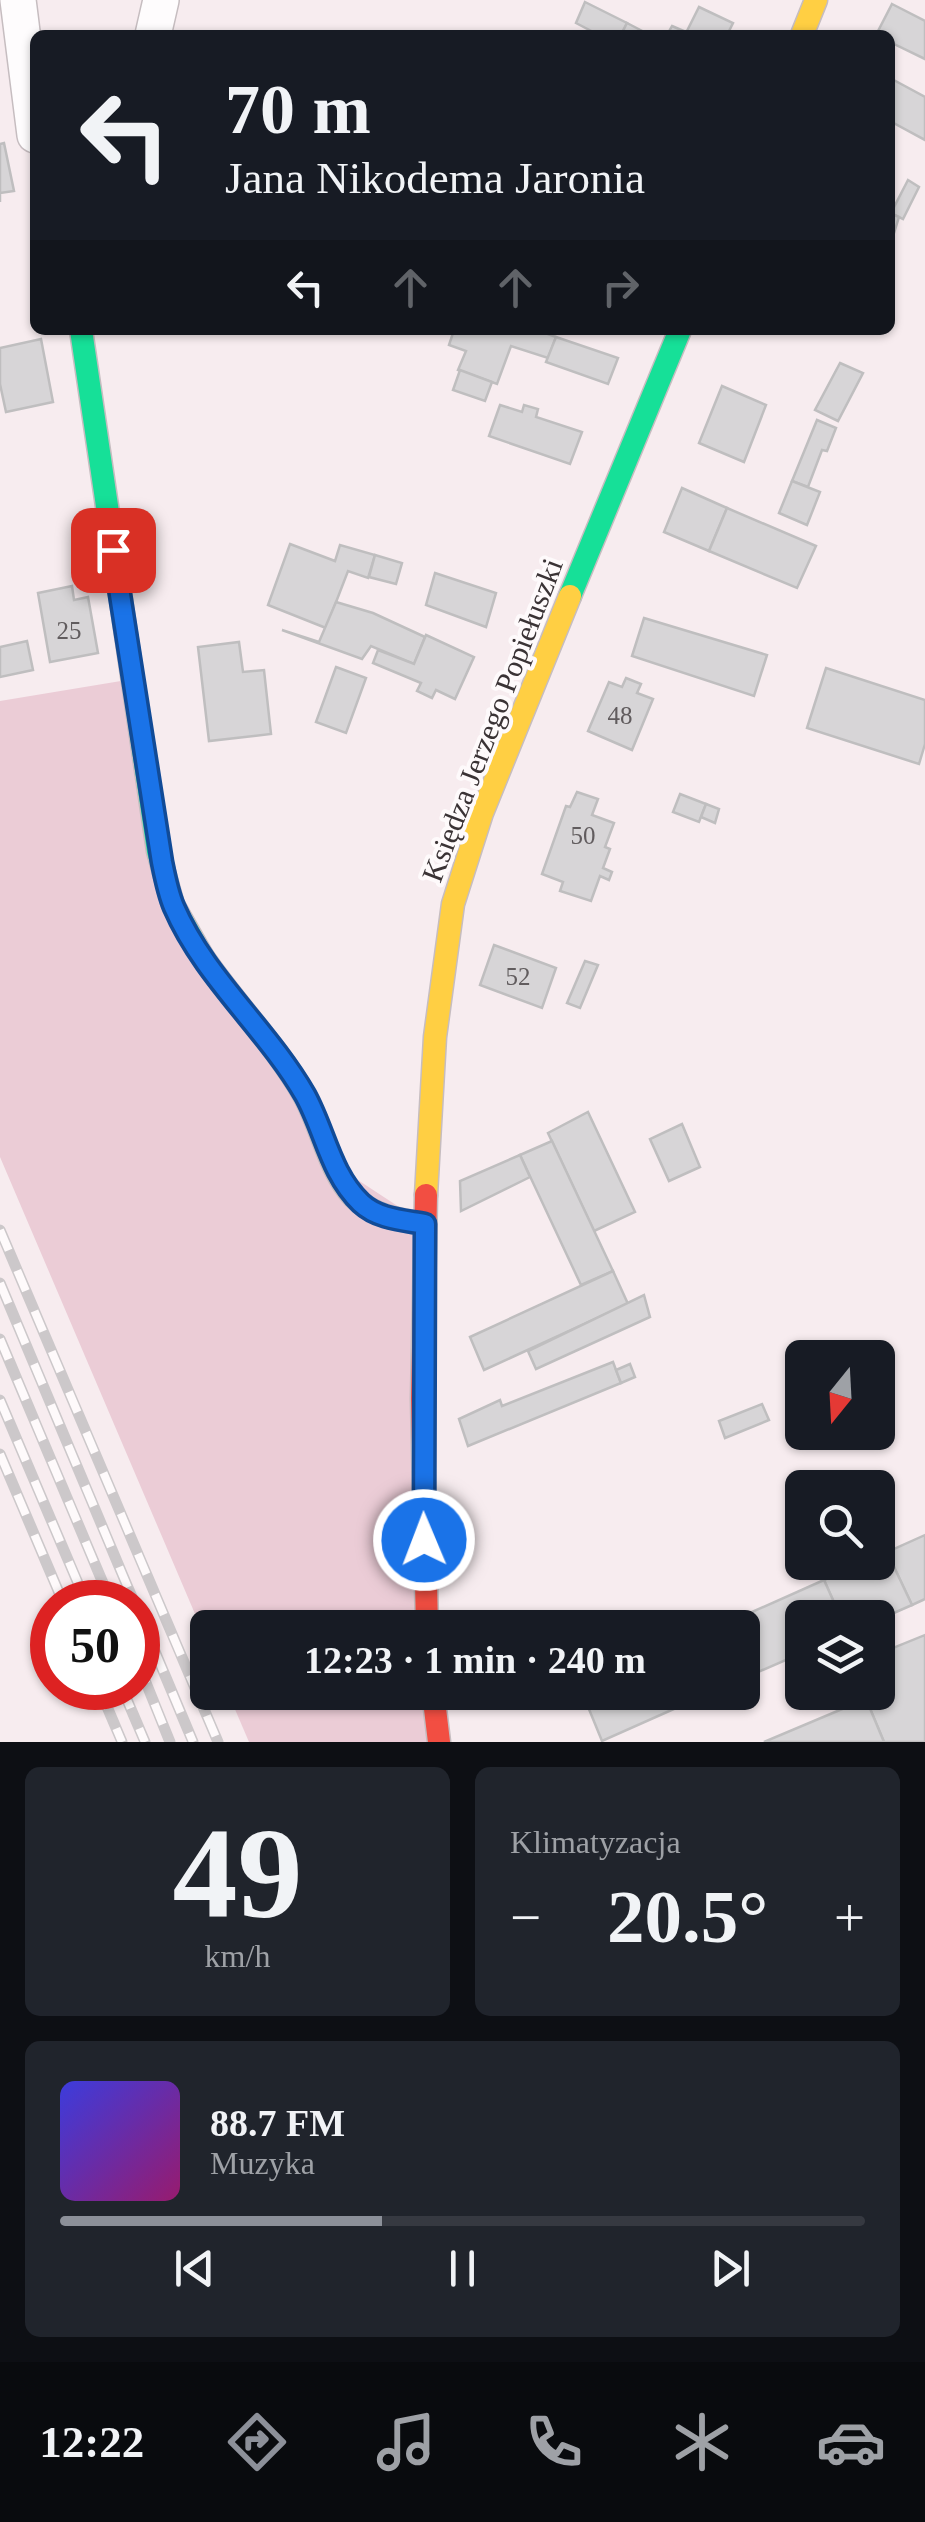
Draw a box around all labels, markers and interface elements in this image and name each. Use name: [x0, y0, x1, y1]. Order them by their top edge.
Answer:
icon: left: [60, 70, 190, 200]
text: 70 m: [225, 71, 371, 148]
text: Jana Nikodema Jaronia: [225, 153, 645, 203]
icon: left: [278, 260, 333, 315]
icon: ahead: [383, 260, 438, 315]
icon: ahead: [488, 260, 543, 315]
icon: right: [593, 260, 648, 315]
pin: [71, 508, 156, 593]
icon: arrive: [86, 523, 141, 578]
street label: Księdza Jerzego Popiełuszki: [415, 554, 569, 886]
house number: 25: [57, 617, 82, 644]
house number: 48: [608, 702, 633, 729]
house number: 50: [571, 822, 596, 849]
house number: 52: [506, 963, 531, 990]
north arrow: [785, 1340, 895, 1450]
map controls: [785, 1340, 895, 1710]
button: search: [785, 1470, 895, 1580]
position arrow: [372, 1488, 476, 1592]
speed limit sign: 50: [30, 1580, 160, 1710]
button: layers: [785, 1600, 895, 1710]
text: 12:23 · 1 min · 240 m: [304, 1639, 646, 1681]
text: 49: [173, 1801, 303, 1945]
text: Klimatyzacja: [510, 1824, 681, 1860]
text: 20.5°: [607, 1875, 768, 1958]
text: −: [510, 1887, 541, 1948]
text: +: [834, 1887, 865, 1948]
text: km/h: [205, 1938, 270, 1974]
text: 88.7 FM: [210, 2102, 345, 2144]
text: Muzyka: [210, 2145, 315, 2181]
icon: previous: [167, 2241, 222, 2296]
icon: pause: [435, 2241, 490, 2296]
icon: next: [703, 2241, 758, 2296]
icon: directions: [222, 2407, 292, 2477]
icon: music: [371, 2407, 441, 2477]
icon: phone: [519, 2407, 589, 2477]
icon: climate: [667, 2407, 737, 2477]
icon: car: [816, 2407, 886, 2477]
text: 12:22: [39, 2417, 144, 2467]

